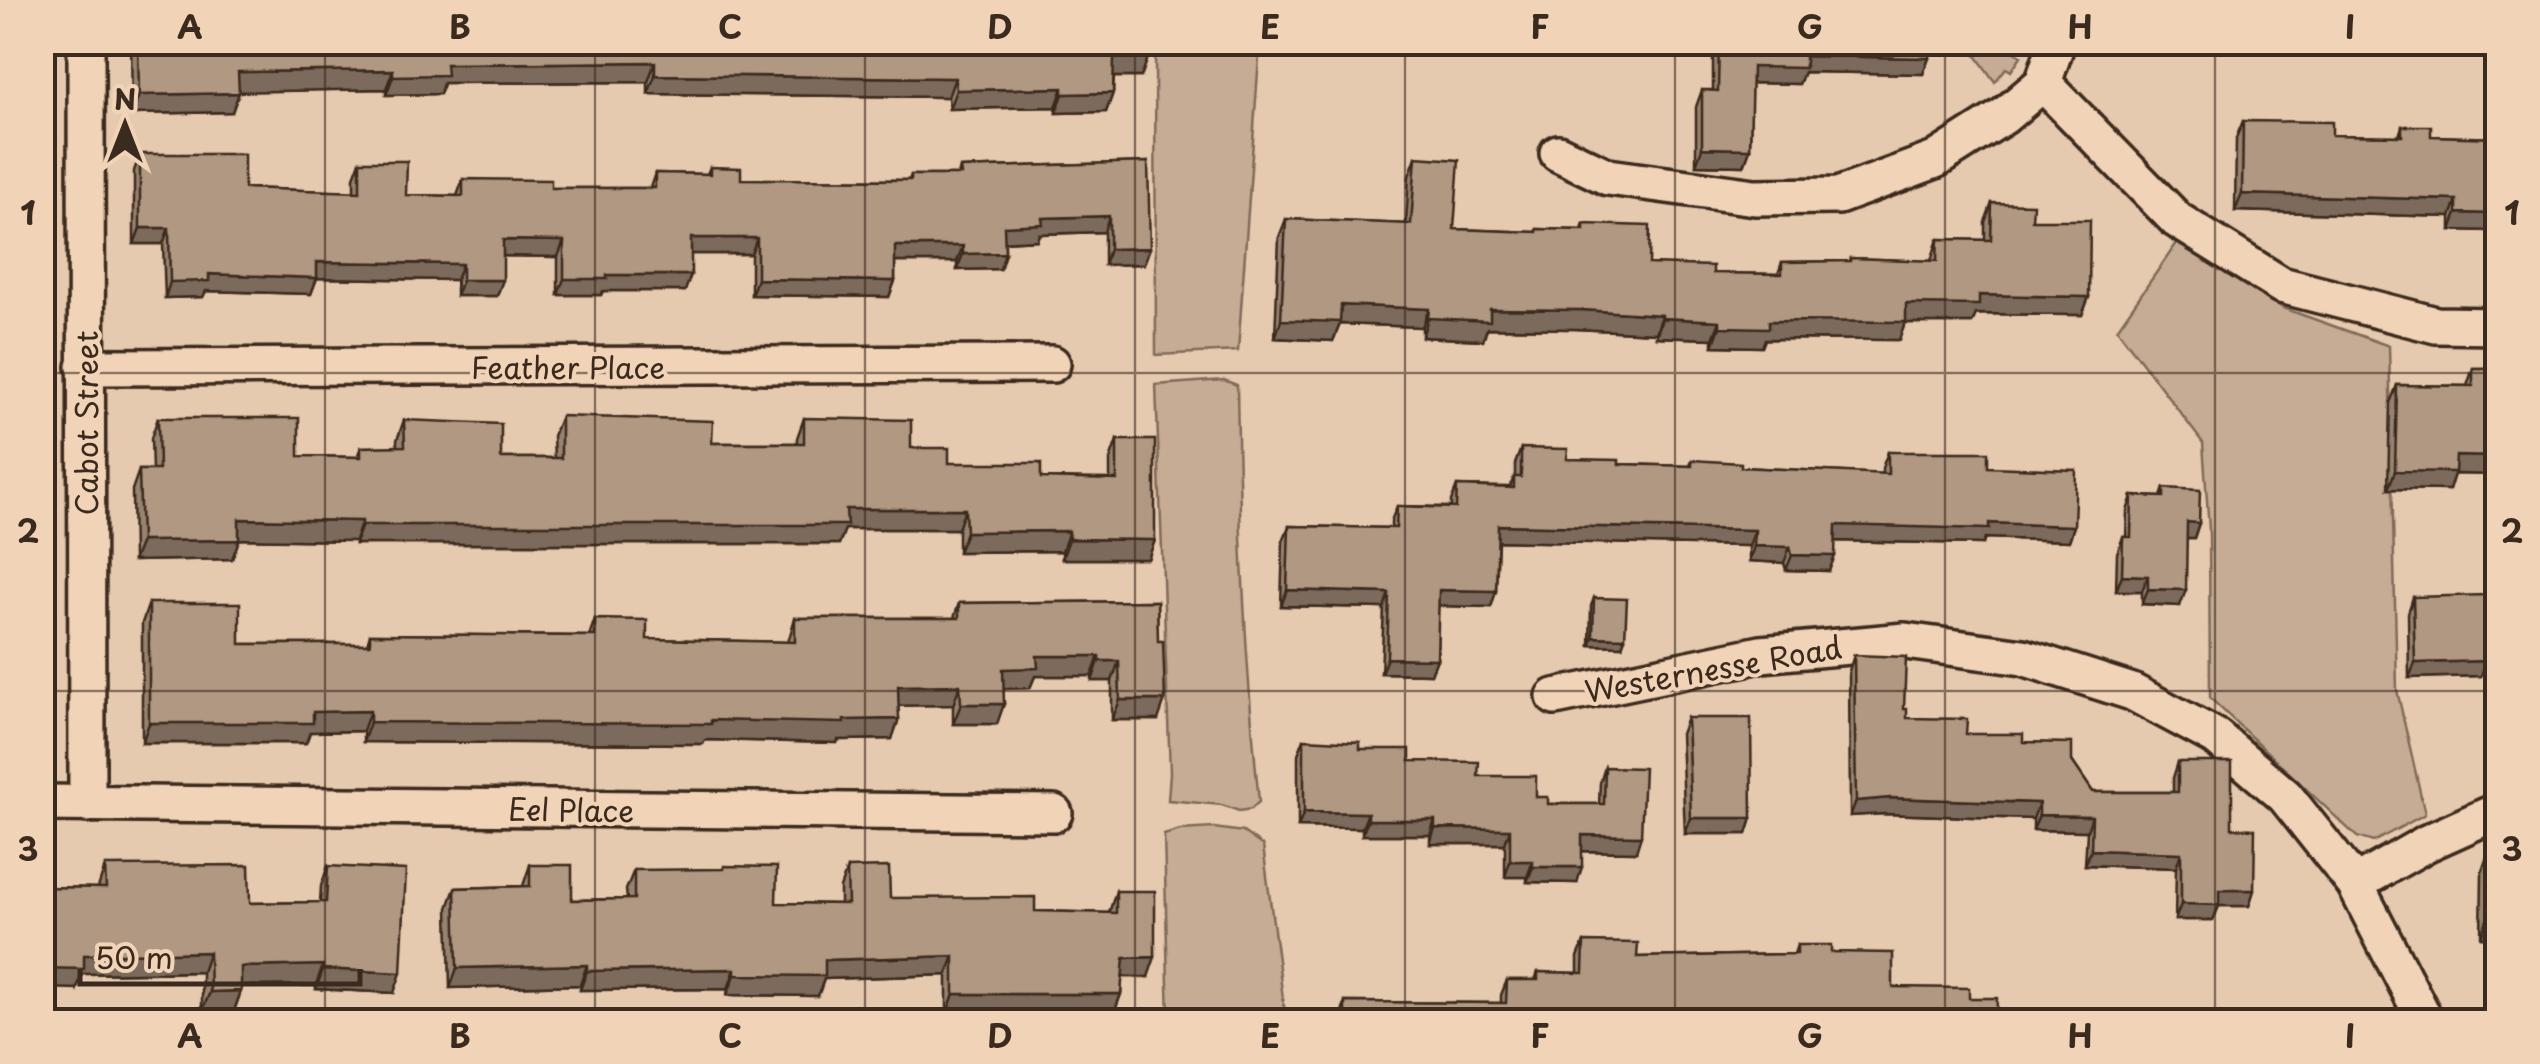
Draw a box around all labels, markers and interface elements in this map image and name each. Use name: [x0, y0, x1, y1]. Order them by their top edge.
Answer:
text: A: [177, 2, 203, 50]
text: B: [449, 2, 471, 50]
text: C: [718, 2, 742, 50]
text: D: [987, 2, 1013, 50]
text: E: [1260, 2, 1280, 50]
text: F: [1531, 2, 1549, 50]
text: G: [1797, 2, 1823, 50]
text: H: [2067, 2, 2093, 50]
text: I: [2345, 2, 2355, 50]
north arrow: [75, 75, 175, 175]
text: N: [114, 77, 136, 120]
text: 1: [20, 188, 36, 236]
text: 1: [2504, 188, 2520, 236]
street label: Cabot Street: [63, 330, 108, 516]
street label: Feather Place: [471, 344, 665, 389]
text: 2: [17, 506, 39, 554]
text: 2: [2501, 506, 2523, 554]
street label: Westernesse Road: [1581, 623, 1845, 713]
street label: Eel Place: [507, 785, 635, 833]
text: 3: [18, 824, 38, 872]
text: 3: [2502, 824, 2522, 872]
scale bar: [80, 924, 360, 986]
text: 50 m: [95, 934, 173, 979]
text: A: [177, 1011, 203, 1059]
text: B: [449, 1011, 471, 1059]
text: C: [718, 1011, 742, 1059]
text: D: [987, 1011, 1013, 1059]
text: E: [1260, 1011, 1280, 1059]
text: F: [1531, 1011, 1549, 1059]
text: G: [1797, 1011, 1823, 1059]
text: H: [2067, 1011, 2093, 1059]
text: I: [2345, 1011, 2355, 1059]

